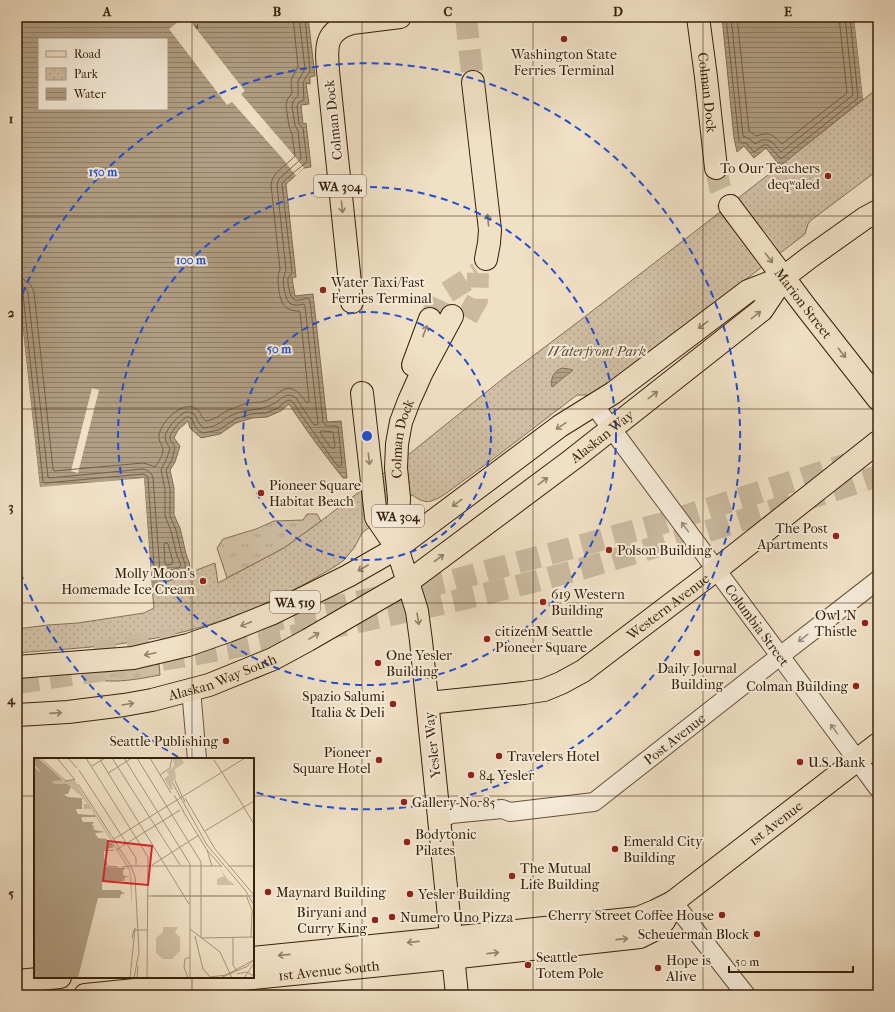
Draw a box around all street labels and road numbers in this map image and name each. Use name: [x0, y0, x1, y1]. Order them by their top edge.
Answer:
street label: Colman Dock: [694, 51, 720, 134]
street label: Colman Dock: [321, 78, 346, 161]
road number: WA 304: [314, 175, 366, 197]
street label: Marion Street: [771, 265, 836, 342]
street label: Colman Dock: [388, 396, 418, 479]
street label: Alaskan Way: [566, 406, 638, 467]
road number: WA 304: [372, 505, 424, 527]
street label: Western Avenue: [623, 570, 713, 644]
street label: Columbia Street: [721, 581, 793, 670]
road number: WA 519: [270, 591, 320, 613]
street label: Alaskan Way South: [165, 650, 279, 705]
street label: Yesler Way: [421, 710, 445, 780]
street label: Post Avenue: [640, 710, 709, 769]
street label: 1st Avenue: [745, 797, 806, 849]
street label: 1st Avenue South: [277, 957, 380, 984]

